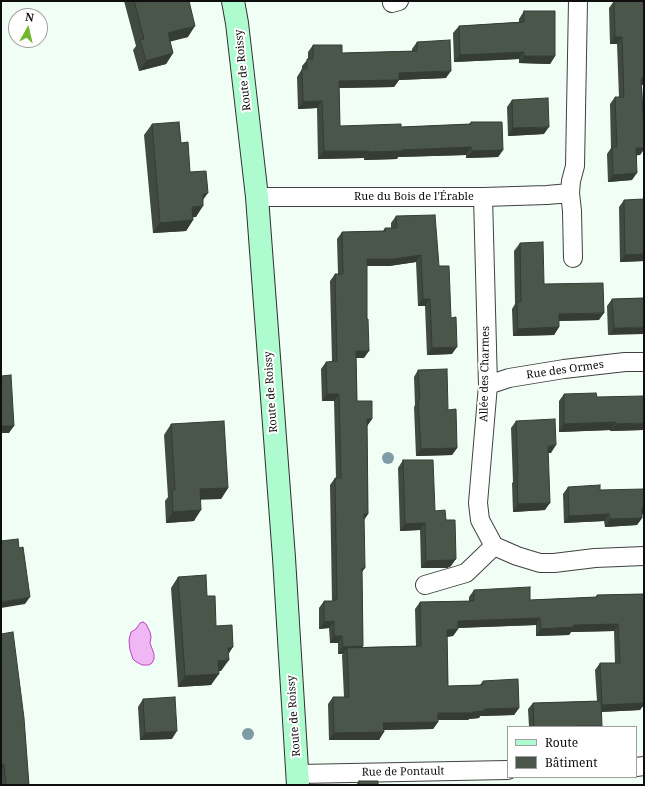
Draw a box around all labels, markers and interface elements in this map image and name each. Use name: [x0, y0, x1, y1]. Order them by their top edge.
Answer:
north arrow: [8, 8, 48, 48]
text: N: [24, 9, 35, 25]
street label: Route de Roissy: [232, 29, 254, 111]
street label: Rue du Bois de l'Érable: [354, 190, 474, 204]
street label: Allée des Charmes: [478, 326, 492, 422]
street label: Route de Roissy: [262, 351, 280, 433]
street label: Rue des Ormes: [525, 358, 605, 382]
street label: Route de Roissy: [285, 675, 303, 757]
legend: [507, 726, 637, 778]
text: Route: [545, 734, 578, 751]
text: Bâtiment: [545, 754, 597, 771]
street label: Rue de Pontault: [361, 765, 445, 779]

